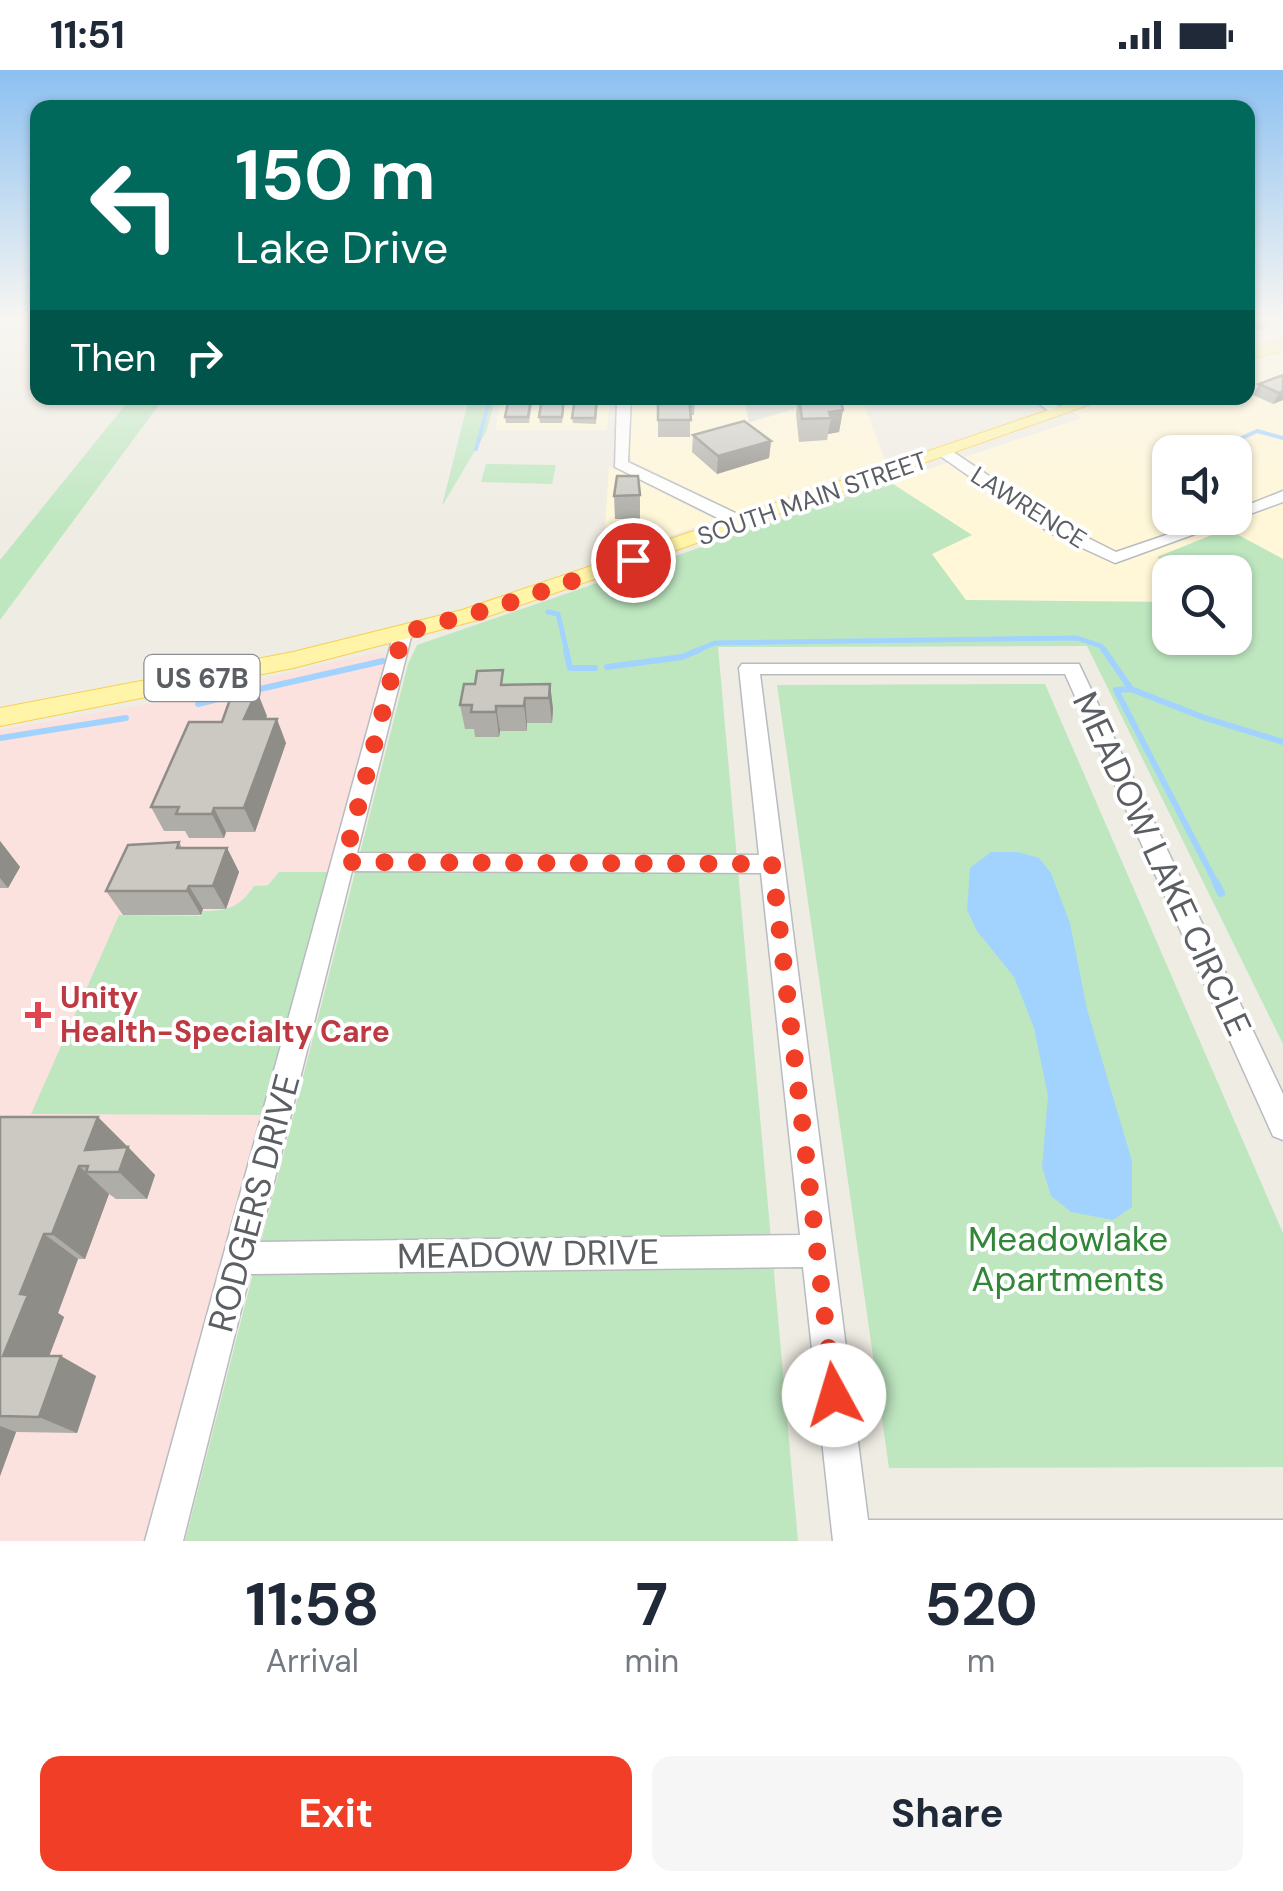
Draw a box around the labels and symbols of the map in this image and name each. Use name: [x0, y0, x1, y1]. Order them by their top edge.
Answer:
street label: SOUTH MAIN STREET: [693, 444, 931, 553]
street label: LAWRENCE: [965, 459, 1093, 556]
pin: [591, 518, 676, 603]
road number: US 67B: [144, 655, 260, 701]
street label: MEADOW LAKE CIRCLE: [1062, 685, 1262, 1043]
place label: Unity Health-Specialty Care: [60, 978, 390, 1051]
marker: Unity Health-Specialty Care: [25, 1002, 51, 1028]
street label: RODGERS DRIVE: [198, 1069, 310, 1337]
park label: Meadowlake Apartments: [968, 1216, 1168, 1302]
street label: MEADOW DRIVE: [397, 1229, 659, 1279]
position arrow: [782, 1343, 886, 1447]

